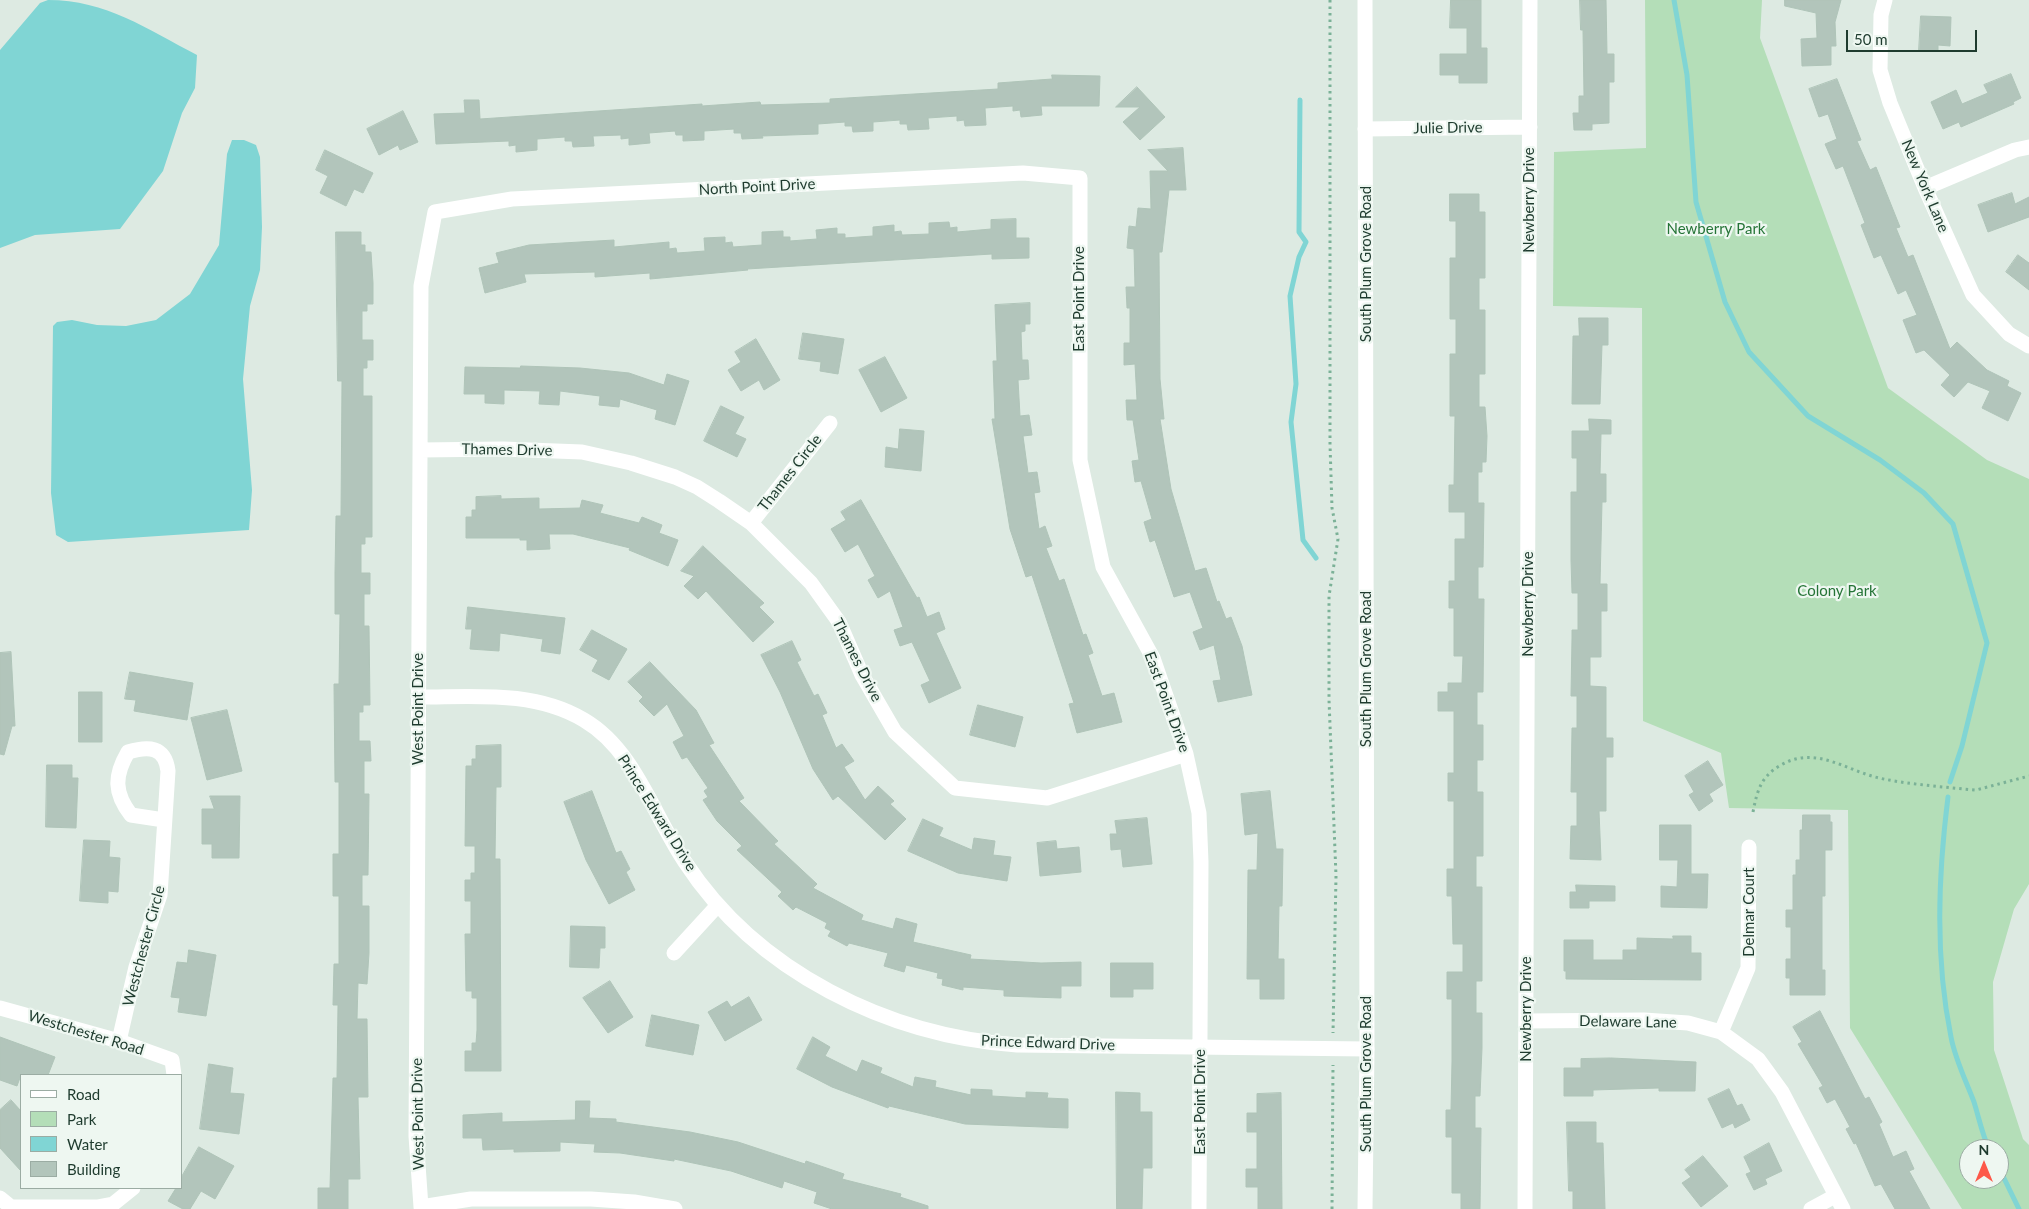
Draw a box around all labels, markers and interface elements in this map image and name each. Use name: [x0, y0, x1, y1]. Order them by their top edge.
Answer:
scale bar: [1849, 20, 1980, 52]
text: 50 m: [1854, 30, 1888, 48]
street label: Julie Drive: [1413, 118, 1483, 138]
street label: New York Lane: [1897, 137, 1953, 235]
street label: Newberry Drive: [1520, 147, 1538, 253]
street label: North Point Drive: [698, 175, 816, 199]
street label: South Plum Grove Road: [1357, 186, 1375, 342]
park label: Newberry Park: [1667, 220, 1765, 238]
street label: East Point Drive: [1070, 246, 1088, 352]
street label: Thames Circle: [754, 431, 826, 515]
street label: Thames Drive: [461, 440, 553, 460]
street label: Newberry Drive: [1519, 551, 1537, 657]
park label: Colony Park: [1797, 582, 1877, 600]
street label: South Plum Grove Road: [1357, 591, 1375, 747]
street label: Thames Drive: [828, 615, 886, 705]
street label: East Point Drive: [1140, 649, 1194, 755]
street label: West Point Drive: [409, 653, 427, 765]
street label: Prince Edward Drive: [614, 751, 700, 875]
street label: Delmar Court: [1740, 867, 1758, 957]
street label: Westchester Circle: [119, 884, 169, 1008]
street label: Newberry Drive: [1517, 956, 1535, 1062]
street label: South Plum Grove Road: [1357, 996, 1375, 1152]
street label: Westchester Road: [26, 1007, 146, 1059]
street label: Delaware Lane: [1579, 1012, 1677, 1032]
street label: Prince Edward Drive: [981, 1032, 1115, 1054]
street label: East Point Drive: [1191, 1049, 1209, 1155]
street label: West Point Drive: [408, 1058, 428, 1170]
legend: [20, 1074, 182, 1189]
text: Road: [67, 1085, 100, 1103]
text: Park: [67, 1110, 96, 1128]
text: Water: [67, 1135, 108, 1153]
north arrow: [1959, 1139, 2009, 1189]
text: N: [1979, 1141, 1989, 1158]
text: Building: [67, 1160, 120, 1178]

